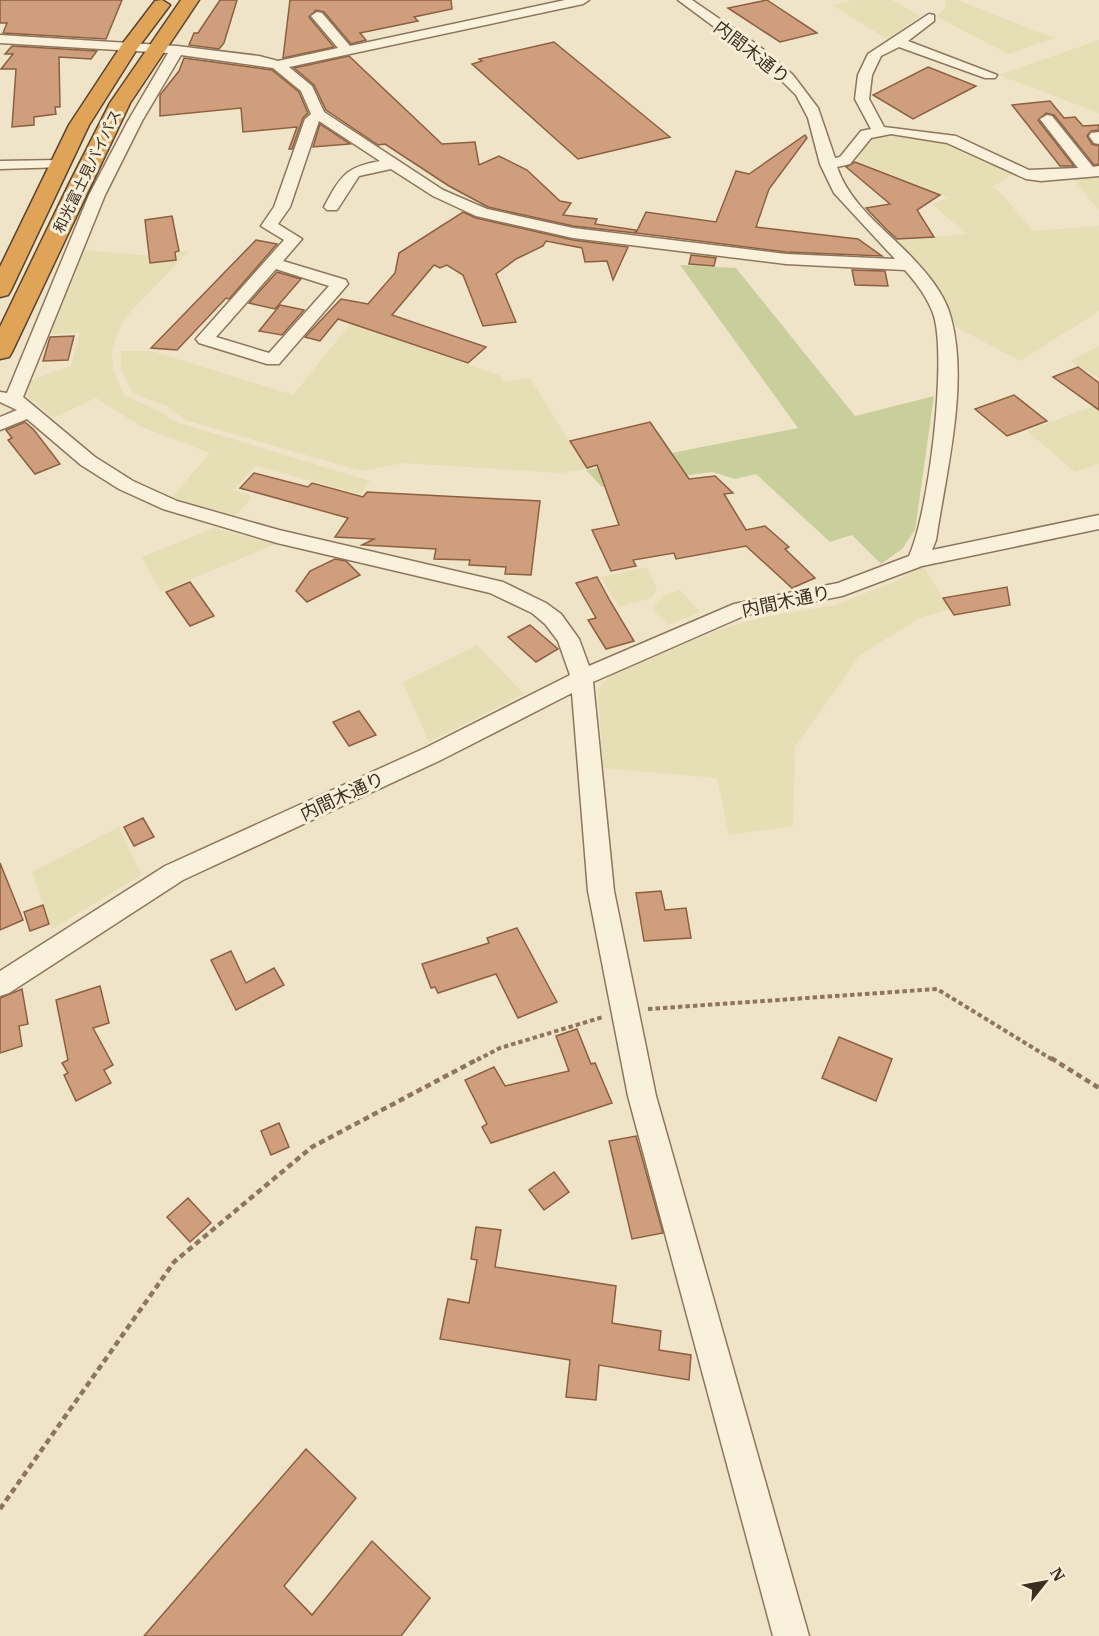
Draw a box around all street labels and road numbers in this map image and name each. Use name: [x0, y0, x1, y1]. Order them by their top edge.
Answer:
street label: 内間木通り: [709, 15, 795, 89]
street label: 和光富士見バイパス: [49, 106, 125, 236]
street label: 内間木通り: [740, 580, 832, 622]
street label: 内間木通り: [296, 767, 388, 825]

